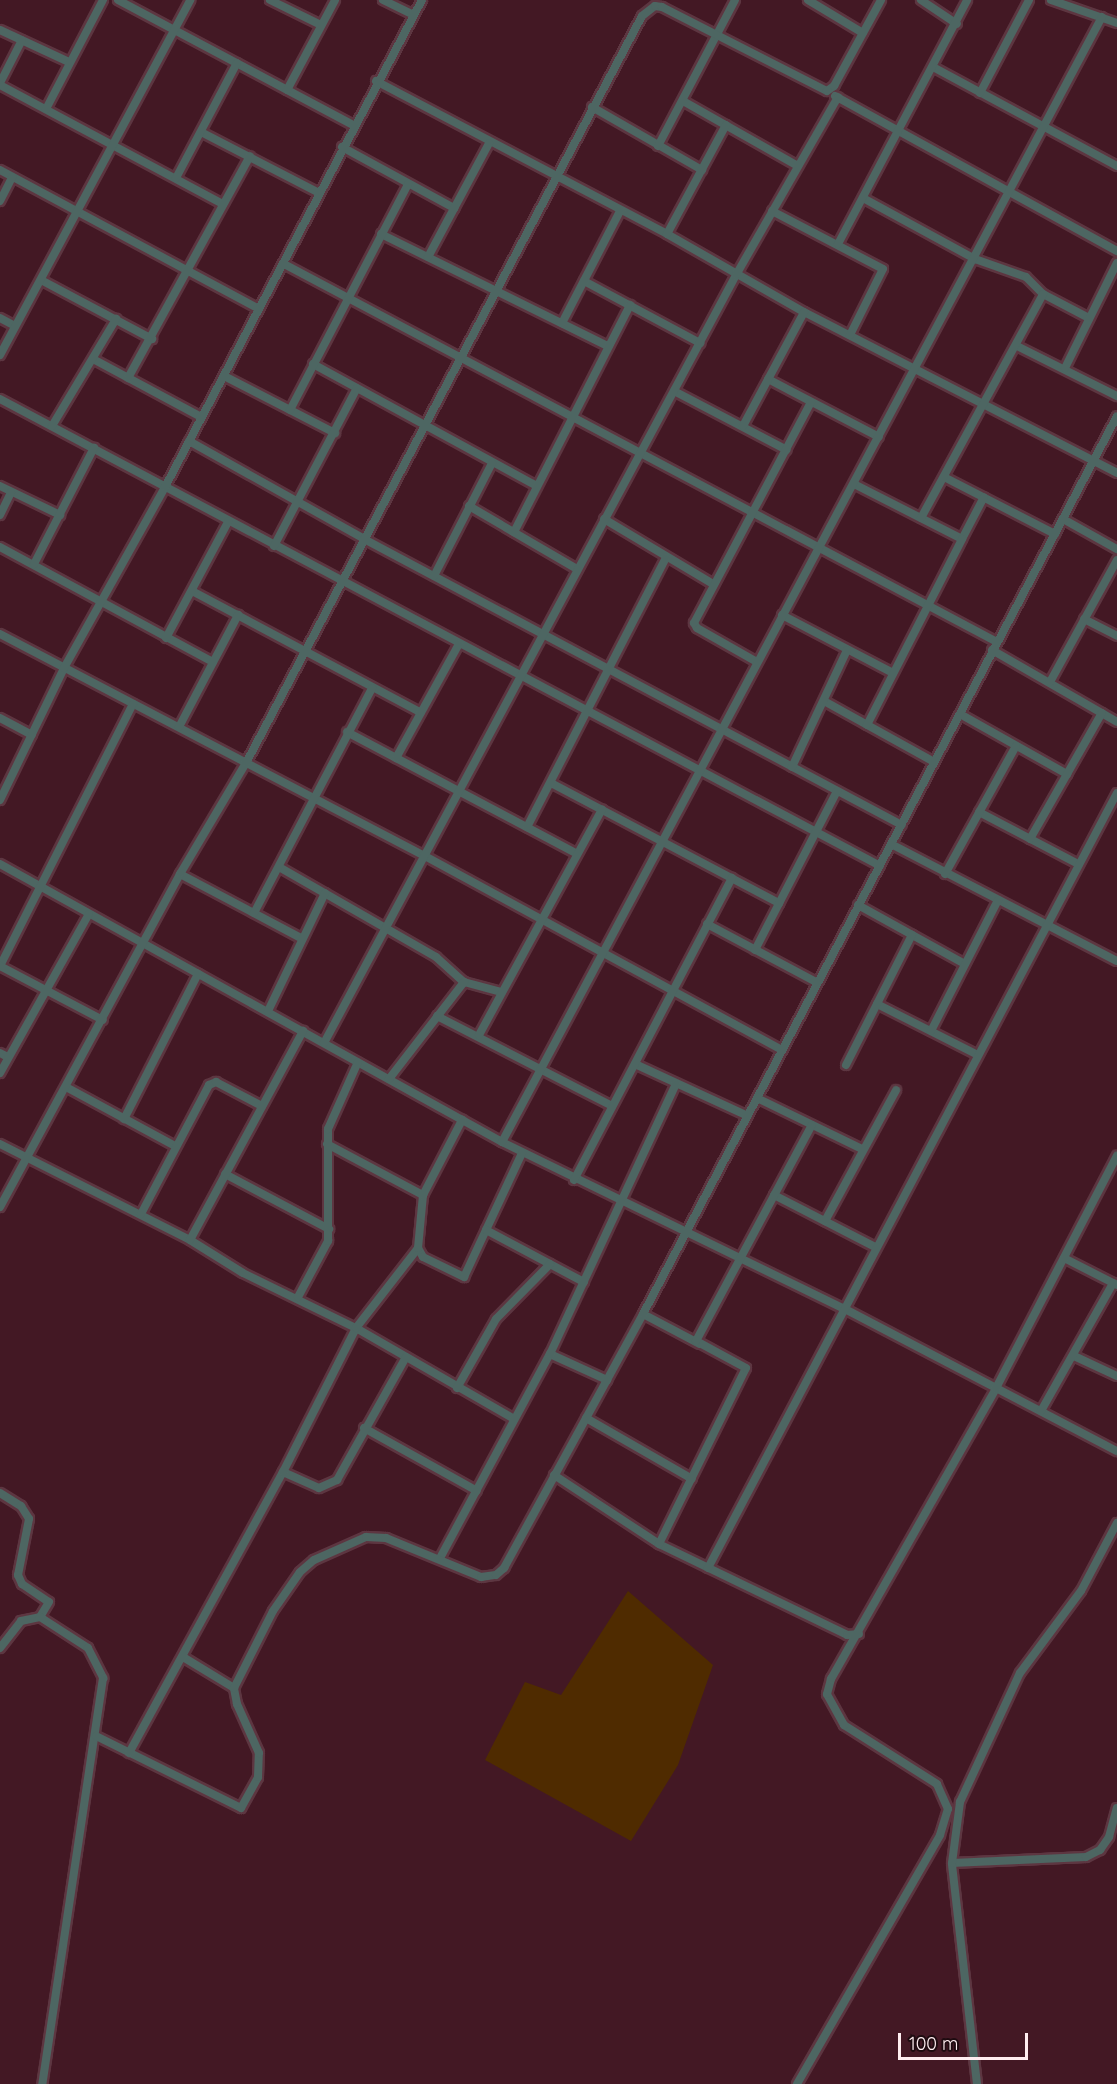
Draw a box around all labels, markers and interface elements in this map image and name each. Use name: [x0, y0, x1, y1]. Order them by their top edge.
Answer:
scale bar: [901, 2021, 1032, 2059]
text: 100 m: [909, 2032, 958, 2055]

